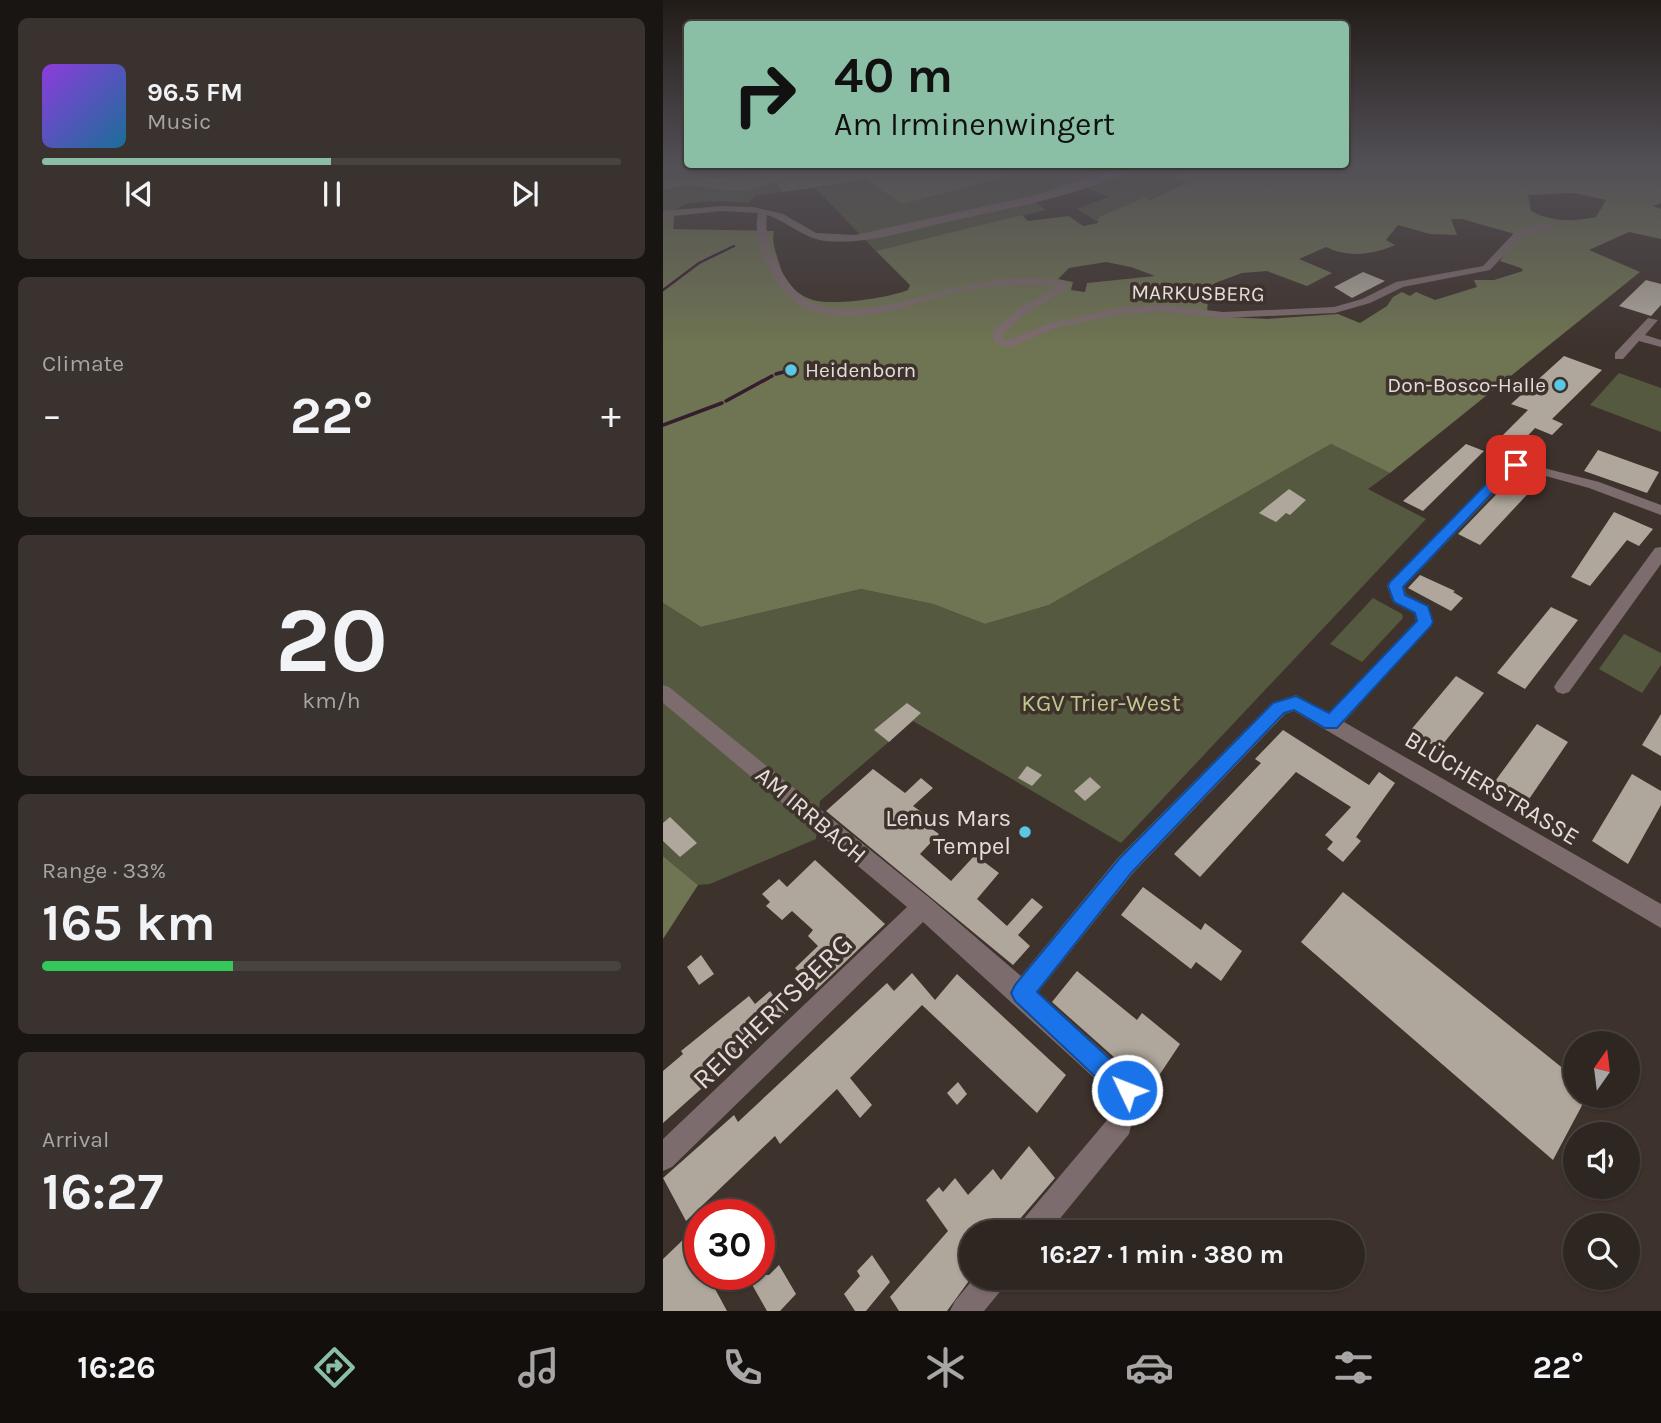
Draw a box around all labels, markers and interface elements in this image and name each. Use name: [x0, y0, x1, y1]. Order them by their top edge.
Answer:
text: 40 m: [834, 47, 953, 104]
icon: right: [719, 49, 810, 140]
text: 96.5 FM: [147, 77, 243, 108]
text: Am Irminenwingert: [834, 106, 1115, 143]
text: Music: [147, 108, 211, 135]
icon: previous: [120, 175, 158, 213]
icon: pause: [313, 175, 351, 213]
icon: next: [506, 175, 544, 213]
street label: MARKUSBERG: [1131, 280, 1265, 306]
text: Climate: [42, 350, 124, 377]
place label: Heidenborn: [805, 358, 916, 382]
marker: Heidenborn: [783, 362, 799, 378]
place label: Don-Bosco-Halle: [1387, 373, 1546, 397]
marker: Don-Bosco-Halle: [1552, 377, 1568, 393]
text: 22°: [290, 385, 373, 446]
text: −: [42, 393, 62, 438]
text: +: [601, 393, 621, 438]
pin: [1486, 435, 1546, 495]
icon: arrive: [1497, 446, 1535, 484]
text: 20: [275, 588, 388, 694]
text: km/h: [302, 687, 361, 714]
park label: KGV Trier-West: [1021, 689, 1181, 717]
street label: BLÜCHERSTRASSE: [1400, 725, 1584, 851]
street label: AM IRRBACH: [750, 761, 872, 869]
place label: Lenus Mars Tempel: [885, 804, 1011, 860]
marker: Lenus Mars Tempel: [1017, 824, 1033, 840]
text: Range · 33%: [42, 857, 166, 884]
text: 165 km: [42, 892, 216, 953]
street label: REICHERTSBERG: [686, 927, 859, 1096]
north arrow: [1563, 1031, 1639, 1108]
map controls: [1563, 1031, 1640, 1290]
position arrow: [1090, 1053, 1164, 1127]
button: sound: [1563, 1122, 1640, 1199]
text: Arrival: [42, 1126, 109, 1153]
text: 16:27: [42, 1161, 163, 1222]
speed limit sign: 30: [684, 1199, 775, 1290]
button: search: [1563, 1213, 1640, 1290]
text: 16:27 · 1 min · 380 m: [1040, 1239, 1284, 1270]
icon: directions: [310, 1343, 359, 1392]
icon: music: [514, 1343, 563, 1392]
icon: phone: [718, 1343, 767, 1392]
icon: climate: [921, 1343, 970, 1392]
icon: car: [1125, 1343, 1174, 1392]
icon: filters: [1329, 1343, 1378, 1392]
text: 16:26: [77, 1349, 156, 1386]
text: 22°: [1532, 1349, 1584, 1386]

